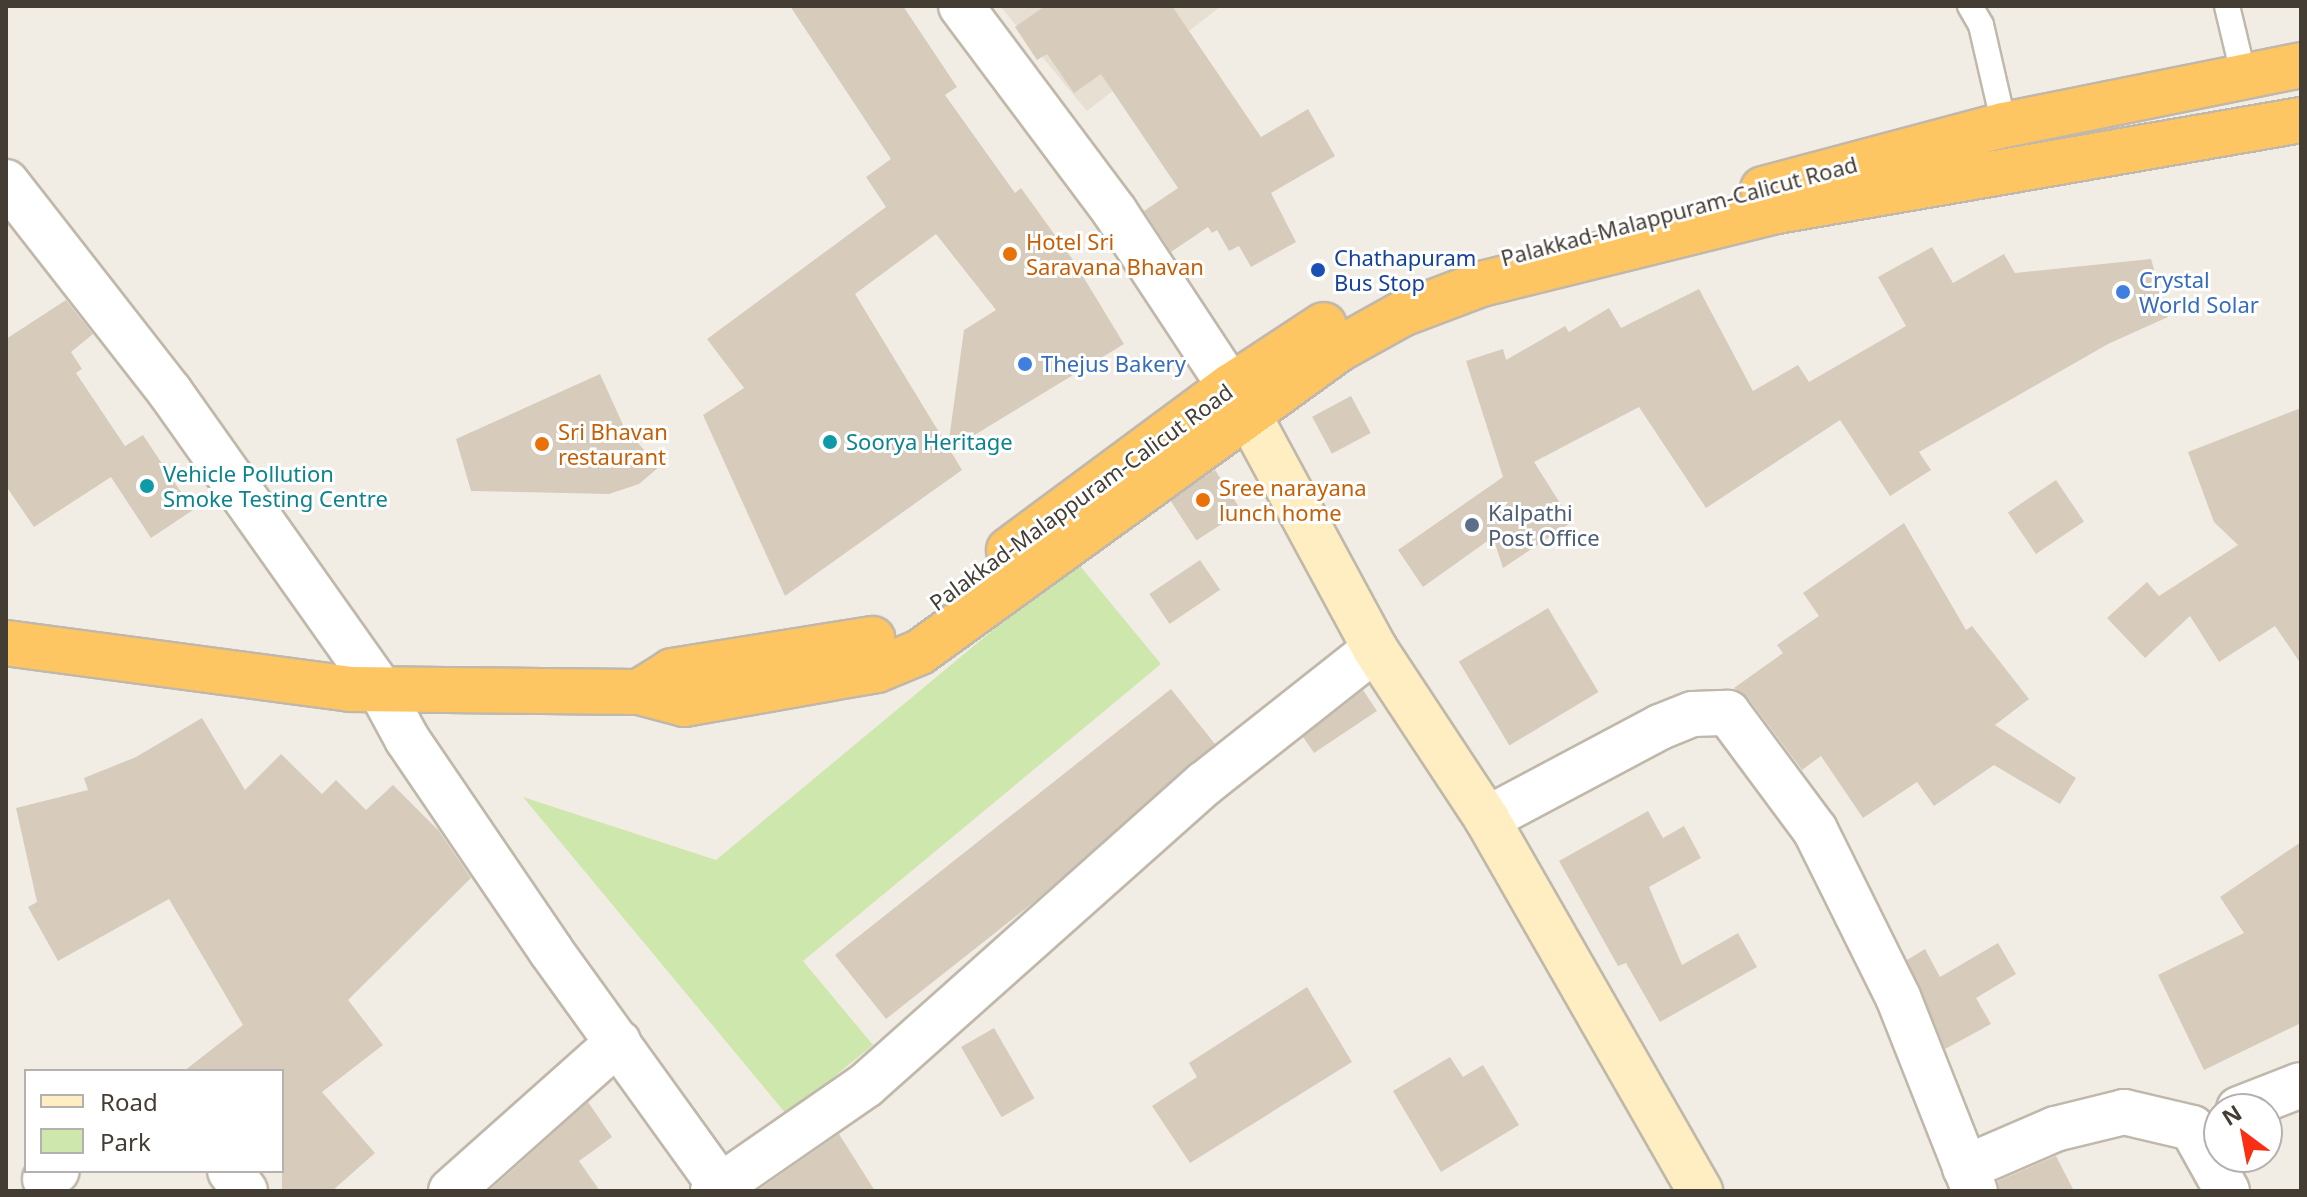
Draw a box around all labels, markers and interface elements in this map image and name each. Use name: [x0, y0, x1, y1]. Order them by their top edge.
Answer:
street label: Palakkad-Malappuram-Calicut Road: [1498, 151, 1860, 271]
place label: Hotel Sri Saravana Bhavan: [1026, 228, 1204, 280]
place label: Chathapuram Bus Stop: [1334, 244, 1476, 296]
marker: Hotel Sri Saravana Bhavan: [1001, 245, 1019, 263]
marker: Chathapuram Bus Stop: [1309, 261, 1327, 279]
place label: Crystal World Solar: [2139, 266, 2259, 318]
marker: Crystal World Solar: [2114, 283, 2132, 301]
place label: Thejus Bakery: [1041, 351, 1186, 377]
marker: Thejus Bakery: [1016, 355, 1034, 373]
street label: Palakkad-Malappuram-Calicut Road: [924, 378, 1238, 616]
place label: Sri Bhavan restaurant: [558, 418, 668, 470]
place label: Soorya Heritage: [846, 429, 1013, 455]
marker: Soorya Heritage: [821, 433, 839, 451]
marker: Sri Bhavan restaurant: [533, 435, 551, 453]
place label: Vehicle Pollution Smoke Testing Centre: [163, 460, 388, 512]
place label: Sree narayana lunch home: [1219, 474, 1367, 526]
marker: Vehicle Pollution Smoke Testing Centre: [138, 477, 156, 495]
marker: Sree narayana lunch home: [1194, 491, 1212, 509]
place label: Kalpathi Post Office: [1488, 499, 1600, 550]
marker: Kalpathi Post Office: [1463, 516, 1481, 534]
legend: [24, 1069, 284, 1173]
text: Road: [100, 1085, 158, 1118]
north arrow: [2203, 1093, 2283, 1173]
text: N: [2216, 1097, 2247, 1132]
text: Park: [100, 1125, 151, 1158]

